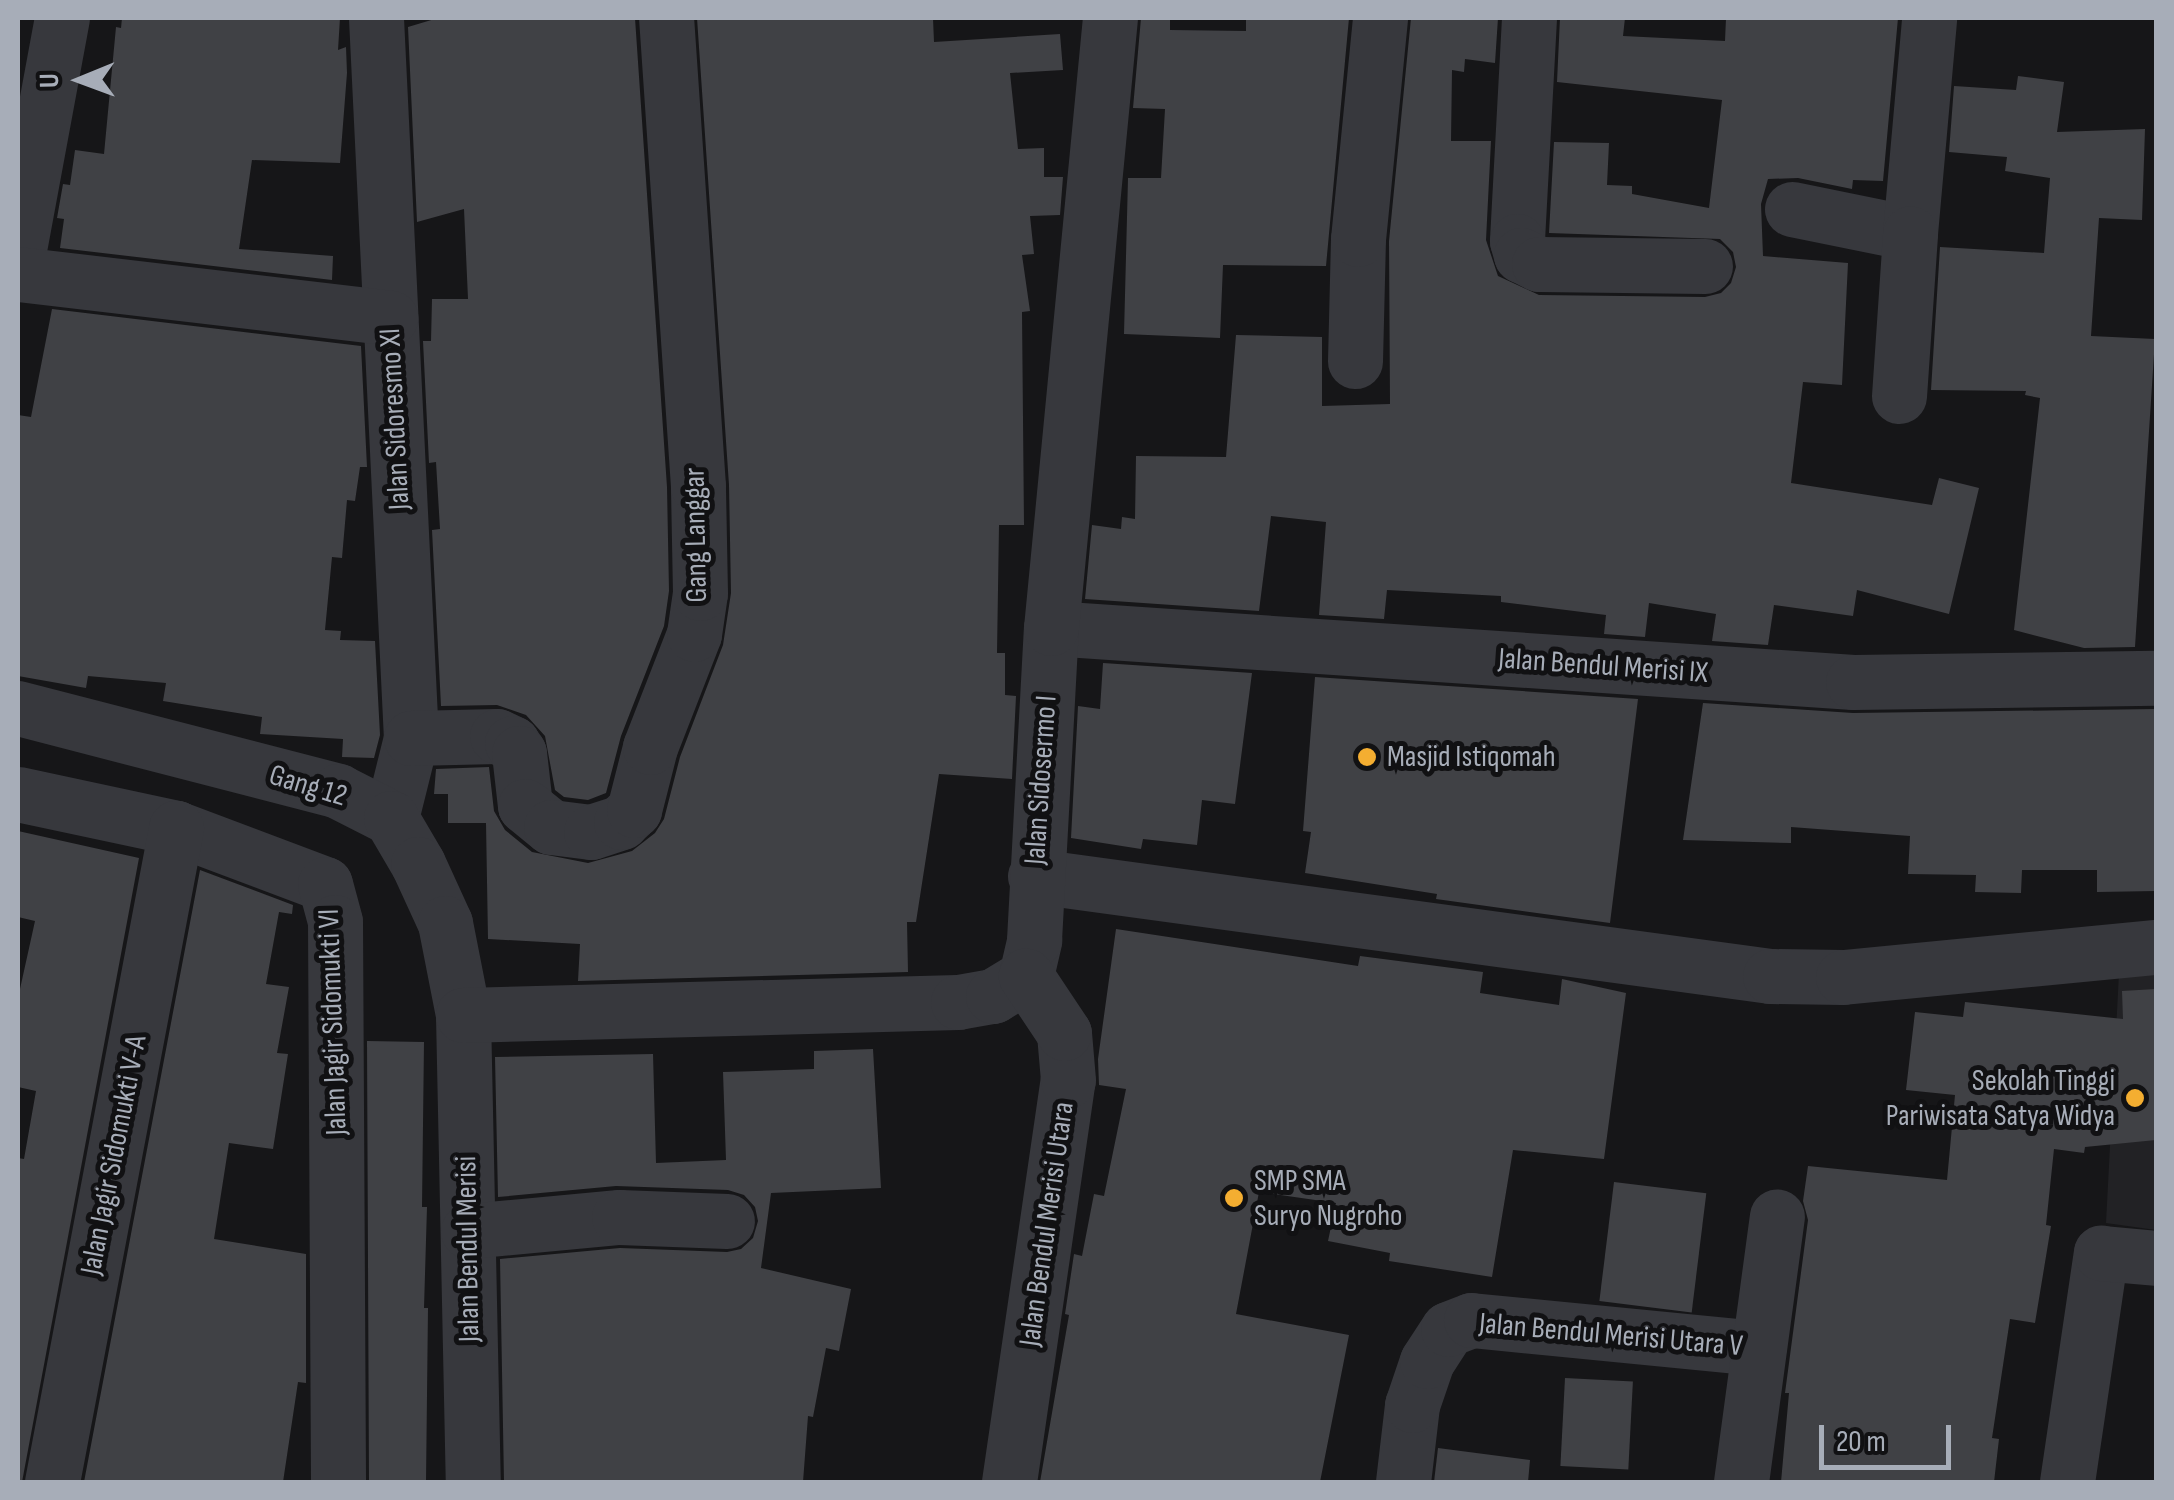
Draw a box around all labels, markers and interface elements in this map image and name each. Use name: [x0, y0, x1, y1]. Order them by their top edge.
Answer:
north arrow: [30, 30, 130, 130]
text: U: [33, 73, 66, 88]
street label: Jalan Sidoresmo XI: [372, 327, 418, 511]
street label: Gang Langgar: [677, 467, 715, 603]
street label: Jalan Bendul Merisi IX: [1497, 641, 1709, 691]
street label: Jalan Sidosermo I: [1017, 694, 1065, 866]
place label: Masjid Istiqomah: [1387, 739, 1556, 775]
marker: Masjid Istiqomah: [1356, 746, 1378, 768]
street label: Gang 12: [265, 757, 351, 815]
street label: Jalan Jagir Sidomukti VI: [311, 908, 355, 1136]
street label: Jalan Jagir Sidomukti V-A: [73, 1032, 155, 1278]
place label: Sekolah Tinggi Pariwisata Satya Widya: [1886, 1063, 2115, 1134]
marker: Sekolah Tinggi Pariwisata Satya Widya: [2124, 1087, 2146, 1109]
street label: Jalan Bendul Merisi Utara: [1012, 1100, 1082, 1348]
street label: Jalan Bendul Merisi: [448, 1155, 488, 1343]
place label: SMP SMA Suryo Nugroho: [1254, 1163, 1402, 1234]
marker: SMP SMA Suryo Nugroho: [1223, 1187, 1245, 1209]
street label: Jalan Bendul Merisi Utara V: [1478, 1306, 1744, 1364]
scale bar: [1824, 1405, 1956, 1467]
text: 20 m: [1836, 1424, 1886, 1460]

